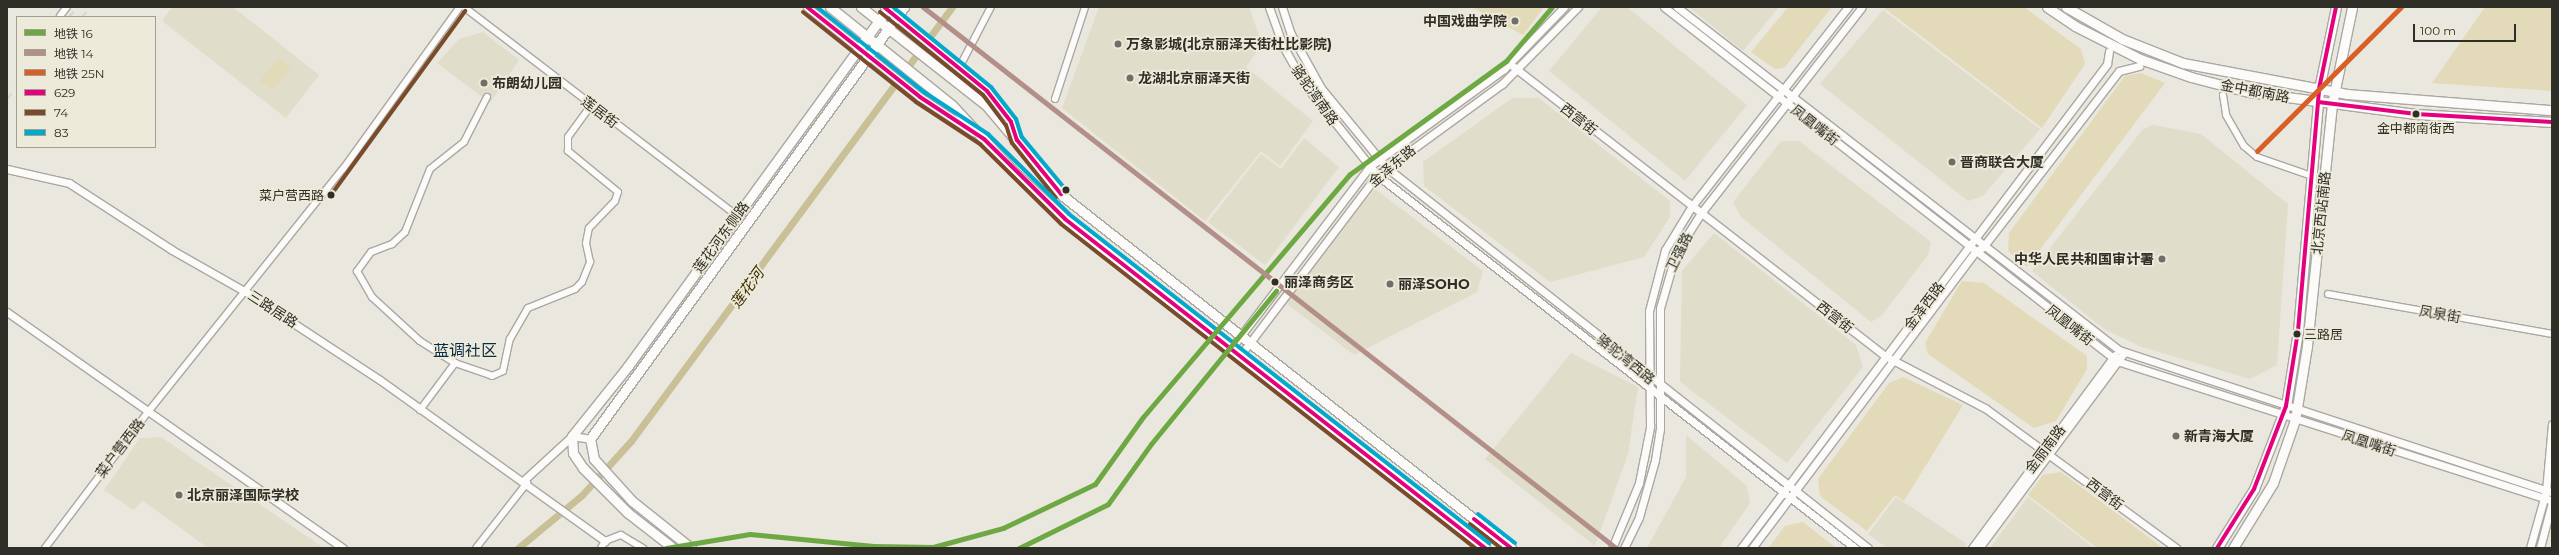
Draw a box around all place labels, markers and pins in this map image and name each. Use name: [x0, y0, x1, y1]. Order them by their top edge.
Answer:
place label: 中国戏曲学院: [1423, 13, 1507, 29]
marker: 中国戏曲学院: [1510, 16, 1520, 26]
place label: 万象影城(北京丽泽天街杜比影院): [1126, 36, 1332, 52]
marker: 万象影城(北京丽泽天街杜比影院): [1113, 39, 1123, 49]
place label: 龙湖北京丽泽天街: [1138, 70, 1250, 86]
marker: 龙湖北京丽泽天街: [1125, 73, 1135, 83]
place label: 布朗幼儿园: [492, 75, 562, 91]
marker: 布朗幼儿园: [479, 78, 489, 88]
marker: 金中都南街西: [2411, 109, 2421, 119]
place label: 金中都南街西: [2377, 120, 2455, 136]
place label: 晋商联合大厦: [1960, 154, 2044, 170]
marker: 晋商联合大厦: [1947, 157, 1957, 167]
unlabelled marker: [1061, 185, 1071, 195]
place label: 菜户营西路: [259, 187, 324, 203]
marker: 菜户营西路: [326, 190, 336, 200]
place label: 中华人民共和国审计署: [2014, 251, 2154, 267]
marker: 中华人民共和国审计署: [2157, 254, 2167, 264]
place label: 丽泽商务区: [1284, 274, 1354, 290]
marker: 丽泽商务区: [1268, 275, 1282, 289]
place label: 丽泽SOHO: [1398, 276, 1470, 292]
marker: 丽泽SOHO: [1385, 279, 1395, 289]
place label: 三路居: [2304, 326, 2343, 342]
marker: 三路居: [2292, 329, 2302, 339]
place label: 新青海大厦: [2184, 428, 2254, 444]
marker: 新青海大厦: [2171, 431, 2181, 441]
place label: 北京丽泽国际学校: [187, 487, 299, 503]
marker: 北京丽泽国际学校: [174, 490, 184, 500]

